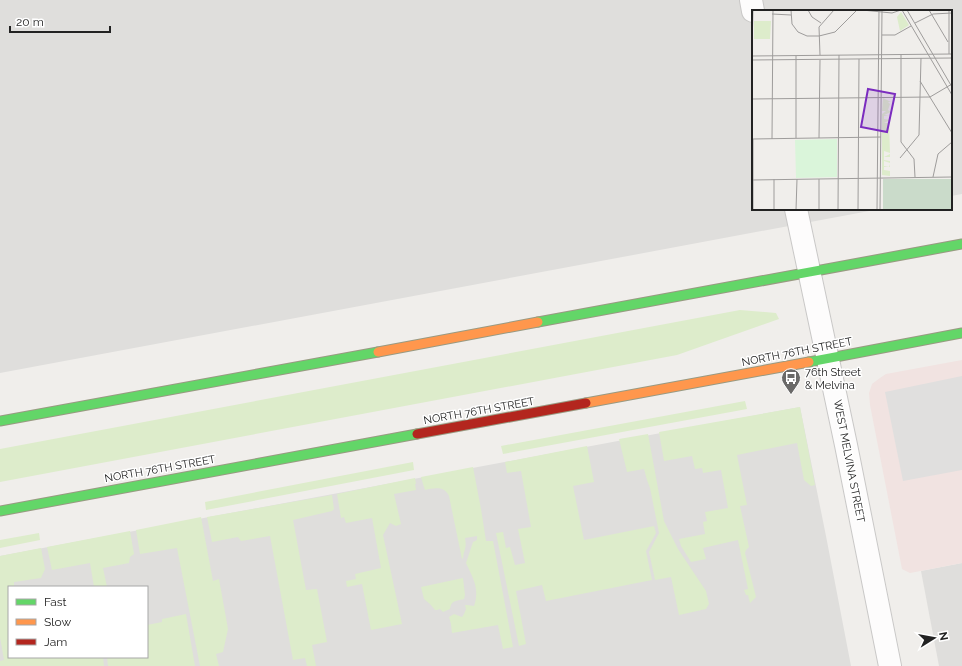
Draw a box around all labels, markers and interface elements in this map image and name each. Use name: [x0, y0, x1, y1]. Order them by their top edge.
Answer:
scale bar: [10, 8, 110, 34]
inset map: [752, 10, 952, 210]
text: 20 m: [16, 15, 44, 29]
street label: NORTH 76TH STREET: [741, 335, 854, 369]
place label: 76th Street & Melvina: [805, 366, 861, 392]
bus stop icon: 76th Street & Melvina: [780, 367, 802, 395]
street label: NORTH 76TH STREET: [423, 395, 536, 427]
street label: WEST MELVINA STREET: [831, 398, 867, 524]
street label: NORTH 76TH STREET: [104, 453, 217, 485]
legend: [8, 586, 148, 658]
text: Fast: [44, 595, 67, 609]
text: Slow: [44, 615, 71, 629]
north arrow: [914, 618, 954, 658]
text: N: [936, 631, 951, 642]
text: Jam: [44, 635, 67, 649]

